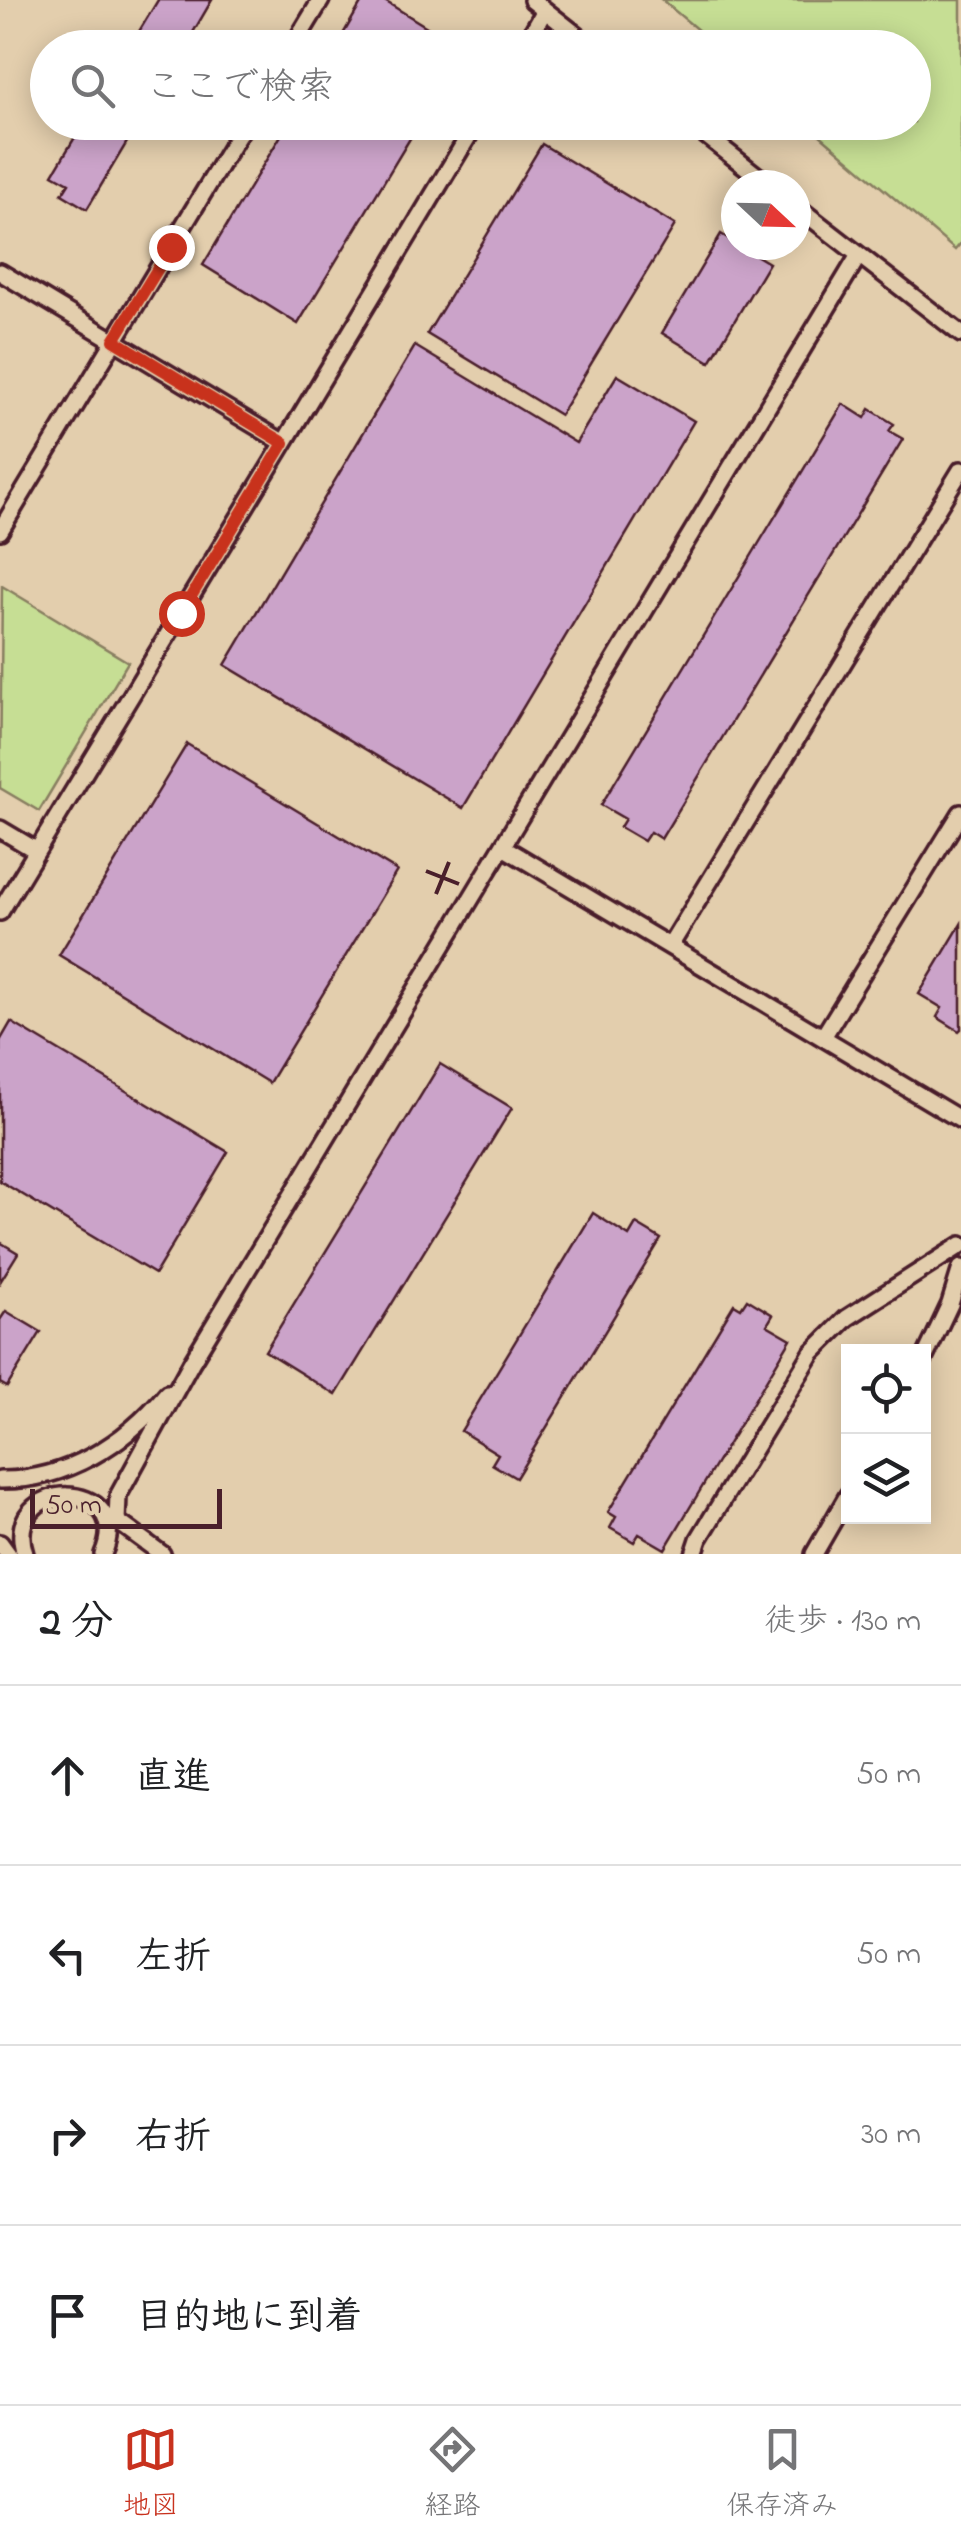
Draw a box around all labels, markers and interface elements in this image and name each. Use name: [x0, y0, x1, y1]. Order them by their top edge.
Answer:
search box: [30, 30, 931, 140]
icon: search: [65, 58, 120, 113]
text: ここで検索: [145, 61, 335, 117]
north arrow: [721, 170, 811, 260]
route end: [149, 225, 195, 271]
route start: [159, 591, 205, 637]
map controls: [841, 1344, 931, 1524]
button: locate: [841, 1344, 931, 1434]
button: layers: [841, 1434, 931, 1524]
scale bar: [30, 1484, 222, 1528]
text: 50 m: [45, 1486, 102, 1527]
text: 2 分: [40, 1593, 113, 1654]
text: 徒歩 · 130 m: [764, 1599, 921, 1646]
icon: ahead: [40, 1748, 95, 1803]
text: 直進: [135, 1751, 211, 1807]
text: 50 m: [856, 1752, 921, 1799]
icon: left: [40, 1928, 95, 1983]
text: 左折: [135, 1931, 211, 1987]
text: 50 m: [856, 1932, 921, 1979]
icon: right: [40, 2108, 95, 2163]
text: 右折: [135, 2111, 211, 2167]
text: 30 m: [861, 2112, 921, 2159]
icon: arrive: [40, 2288, 95, 2343]
text: 目的地に到着: [135, 2291, 363, 2347]
tab: 地図: [123, 2422, 179, 2528]
tab: 経路: [424, 2422, 480, 2528]
tab: 保存済み: [726, 2422, 838, 2528]

